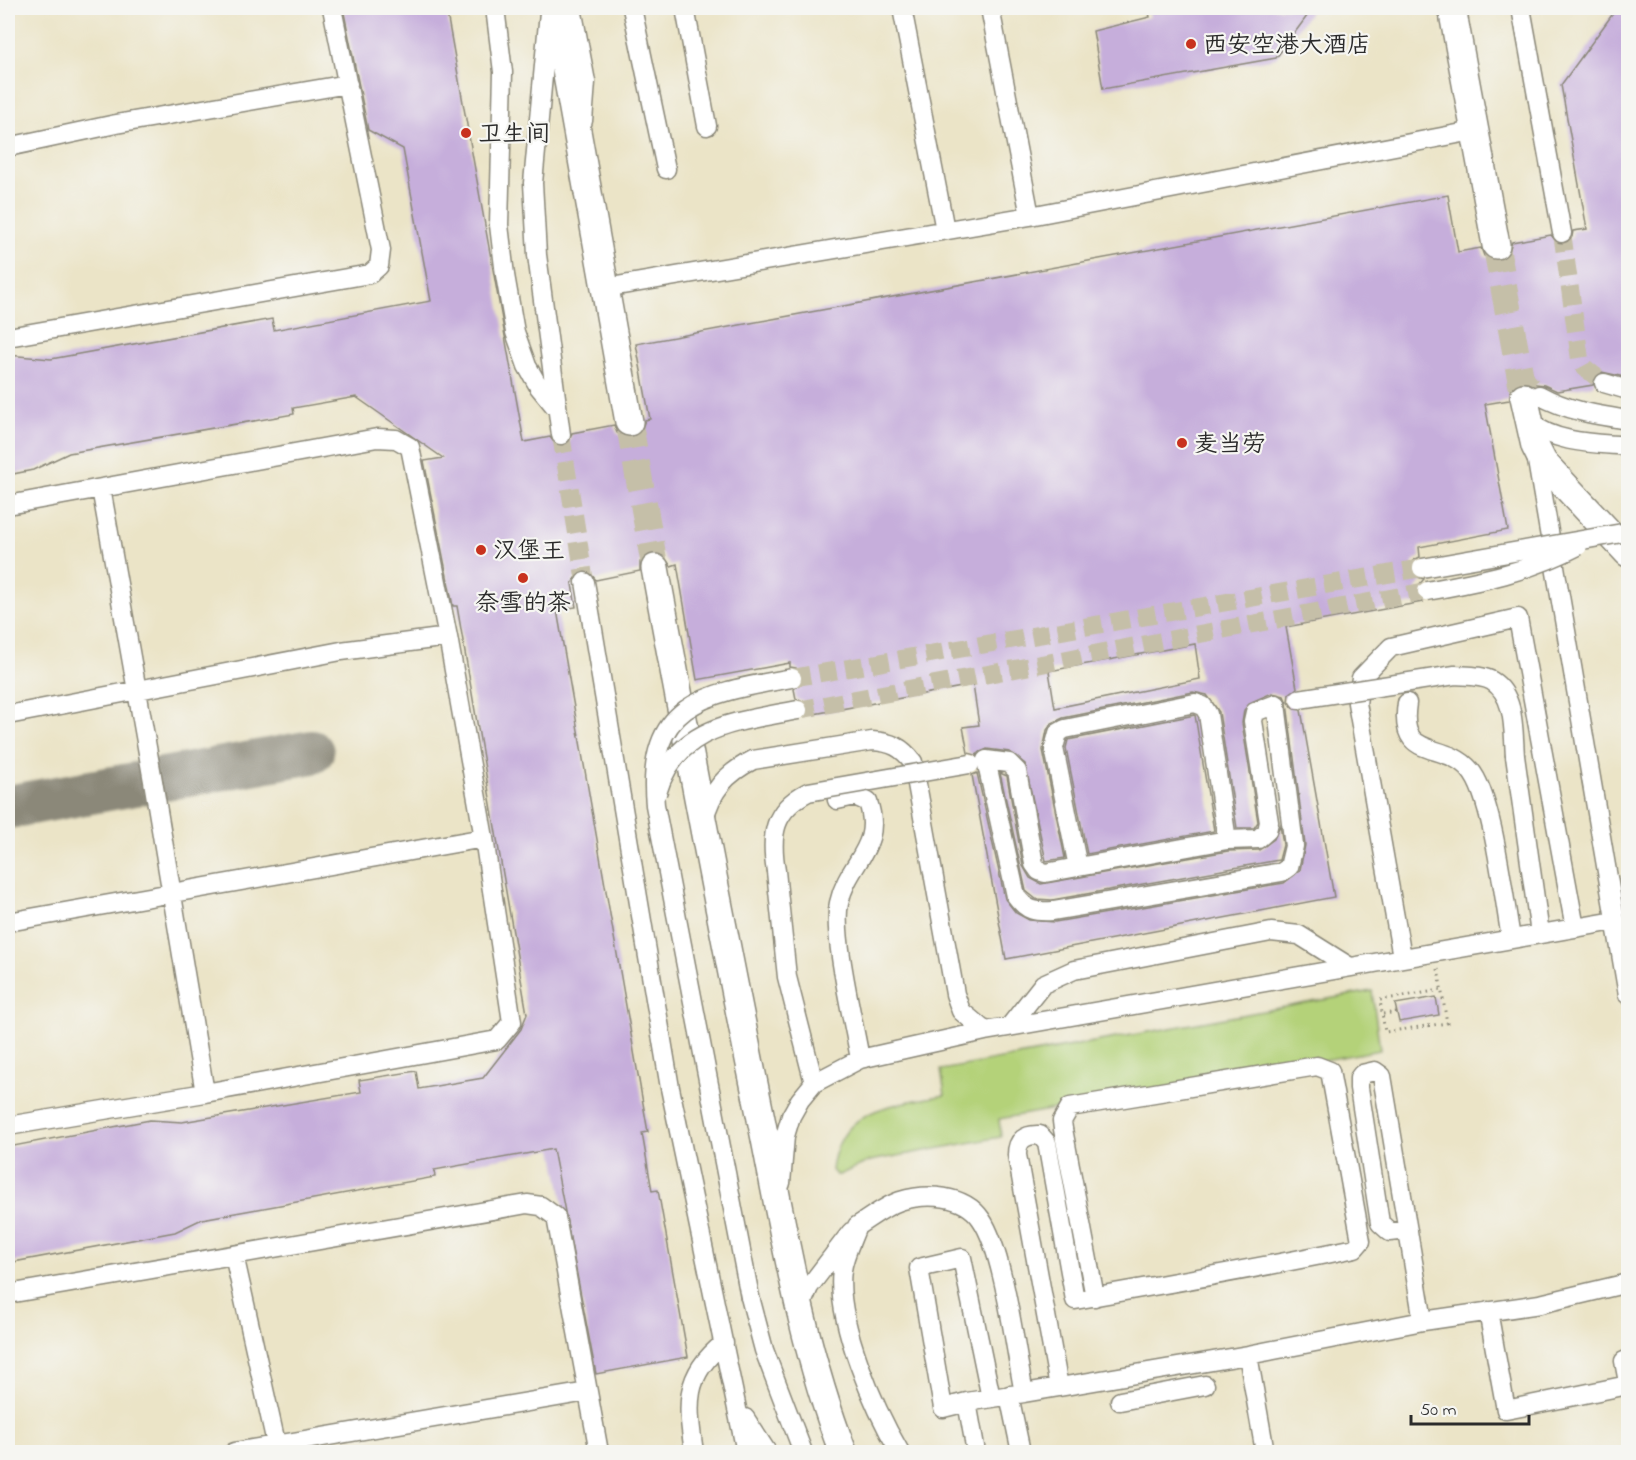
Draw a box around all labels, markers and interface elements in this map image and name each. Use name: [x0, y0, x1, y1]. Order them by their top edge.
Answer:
place label: 西安空港大酒店: [1203, 29, 1371, 64]
marker: 西安空港大酒店: [1184, 37, 1198, 51]
place label: 卫生间: [478, 118, 550, 153]
marker: 卫生间: [459, 126, 473, 140]
place label: 麦当劳: [1194, 428, 1266, 463]
marker: 麦当劳: [1175, 436, 1189, 450]
place label: 汉堡王: [493, 535, 565, 570]
marker: 汉堡王: [474, 543, 488, 557]
marker: 奈雪的茶: [516, 571, 530, 585]
place label: 奈雪的茶: [475, 587, 571, 622]
scale bar: [1411, 1388, 1530, 1426]
text: 50 m: [1420, 1398, 1457, 1424]

